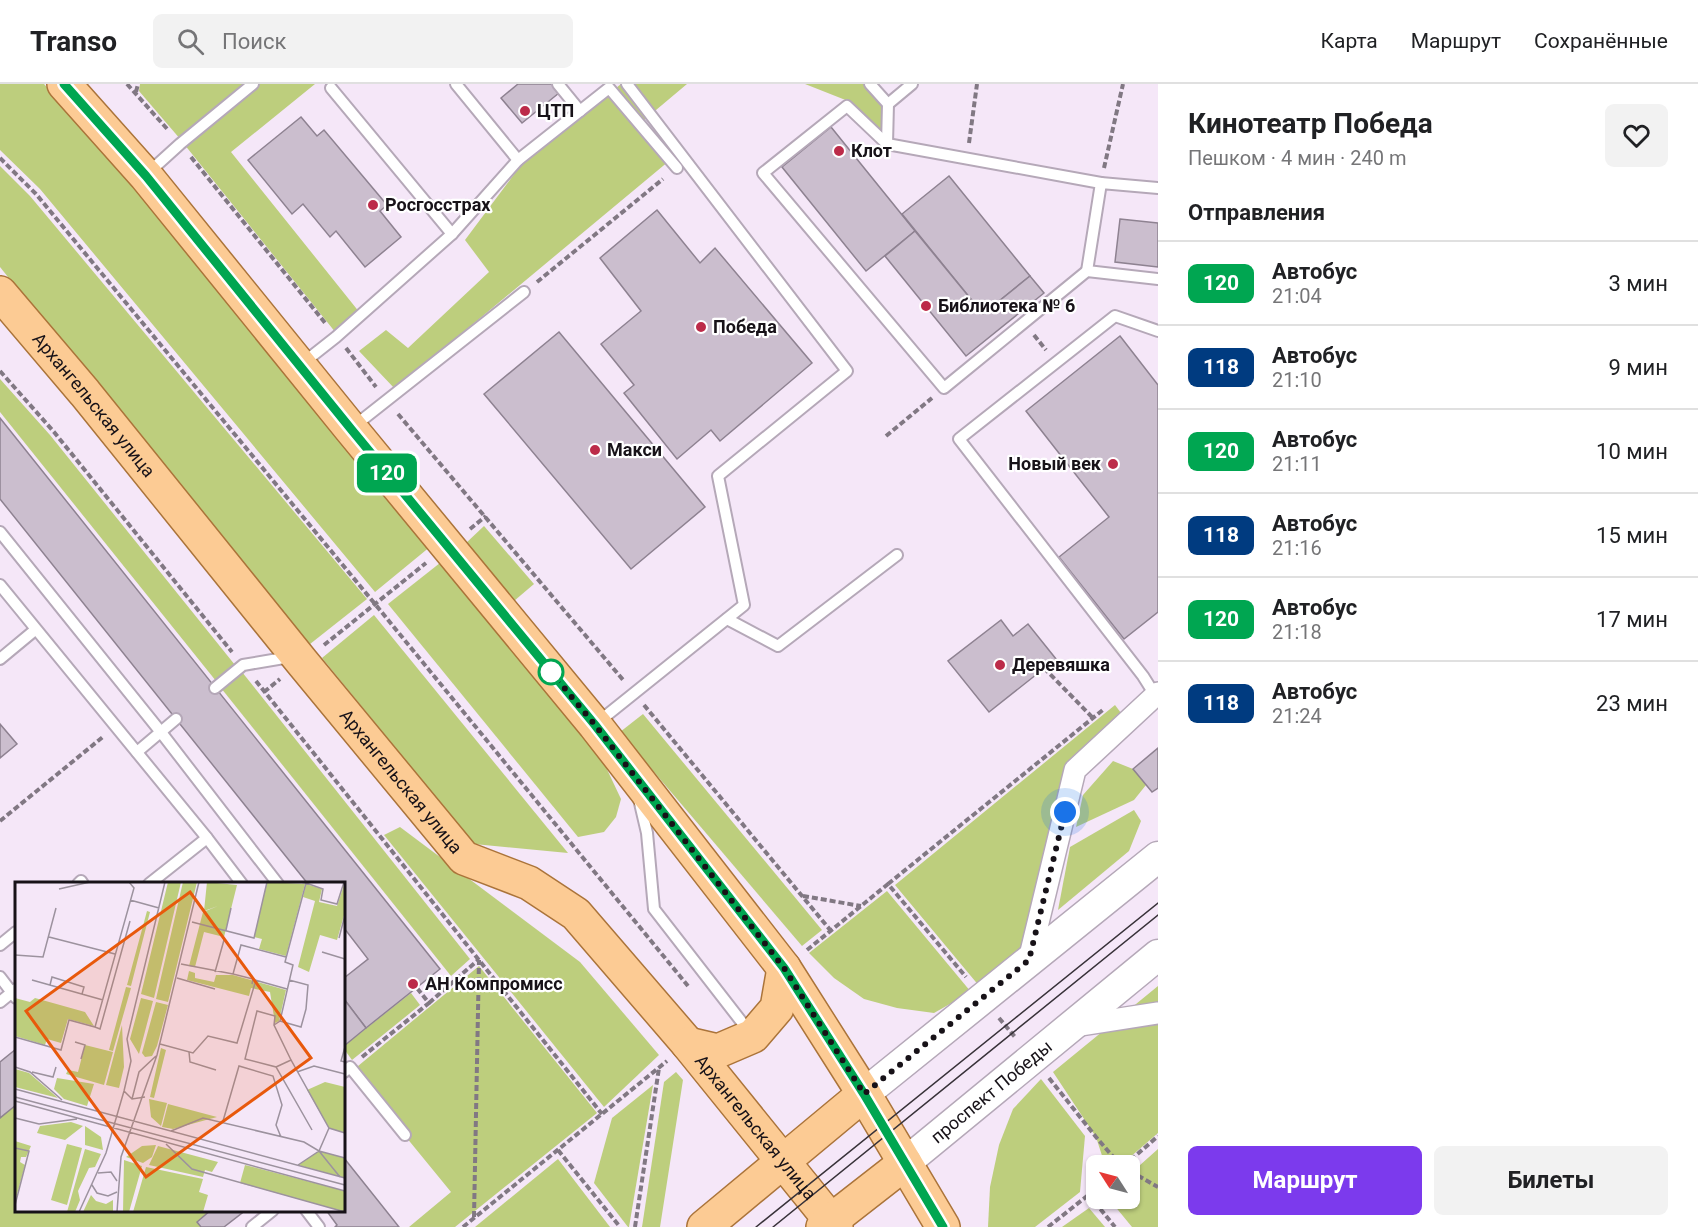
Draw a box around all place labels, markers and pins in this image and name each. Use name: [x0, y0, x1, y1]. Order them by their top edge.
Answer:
place label: ЦТП: [537, 100, 574, 121]
marker: ЦТП: [518, 104, 532, 118]
place label: Клот: [851, 140, 892, 161]
marker: Клот: [832, 144, 846, 158]
place label: Росгосстрах: [385, 194, 491, 215]
marker: Росгосстрах: [366, 198, 380, 212]
place label: Библиотека № 6: [938, 295, 1075, 316]
marker: Библиотека № 6: [919, 299, 933, 313]
place label: Победа: [713, 316, 777, 337]
marker: Победа: [694, 320, 708, 334]
place label: Макси: [607, 439, 662, 460]
marker: Макси: [588, 443, 602, 457]
place label: Новый век: [1008, 453, 1102, 474]
marker: Новый век: [1106, 457, 1120, 471]
place label: Деревяшка: [1012, 654, 1110, 675]
marker: Деревяшка: [993, 658, 1007, 672]
unlabelled marker: [538, 659, 564, 685]
place label: АН Компромисс: [425, 973, 563, 994]
marker: АН Компромисс: [406, 977, 420, 991]

